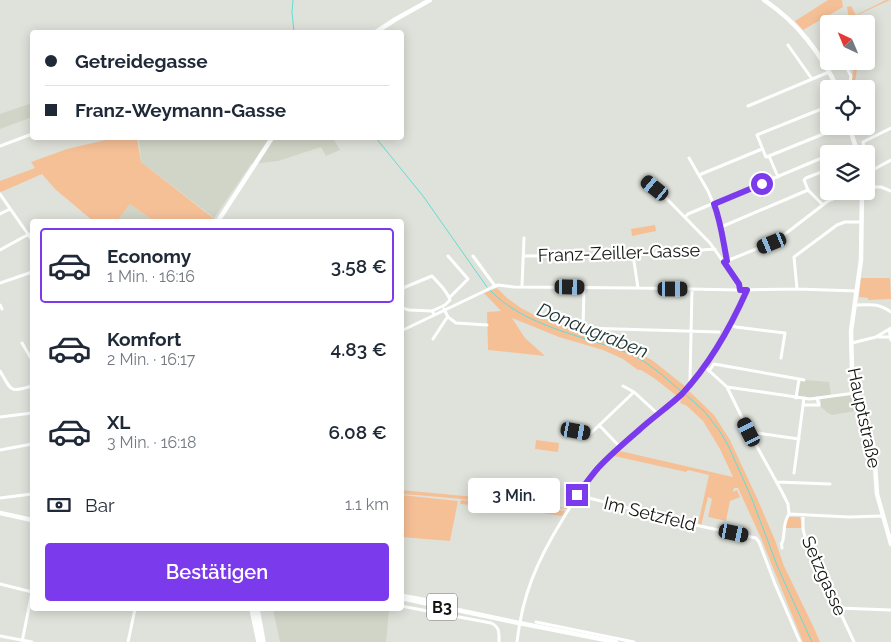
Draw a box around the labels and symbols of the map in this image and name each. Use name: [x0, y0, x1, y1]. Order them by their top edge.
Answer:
north arrow: [820, 15, 875, 70]
car: [638, 173, 671, 203]
route start: [751, 173, 773, 195]
car: [755, 230, 788, 256]
street label: Franz-Zeiller-Gasse: [537, 239, 701, 266]
car: [554, 279, 585, 295]
car: [658, 282, 688, 297]
water label: Donaugraben: [534, 298, 652, 362]
street label: Hauptstraße: [844, 366, 885, 470]
car: [735, 415, 762, 449]
car: [559, 421, 592, 441]
callout: 3 Min.: [467, 478, 560, 512]
route end: [566, 484, 588, 506]
street label: Im Setzfeld: [602, 492, 698, 535]
car: [717, 523, 750, 543]
street label: Setzgasse: [798, 533, 852, 619]
road number: B3: [427, 594, 457, 620]

